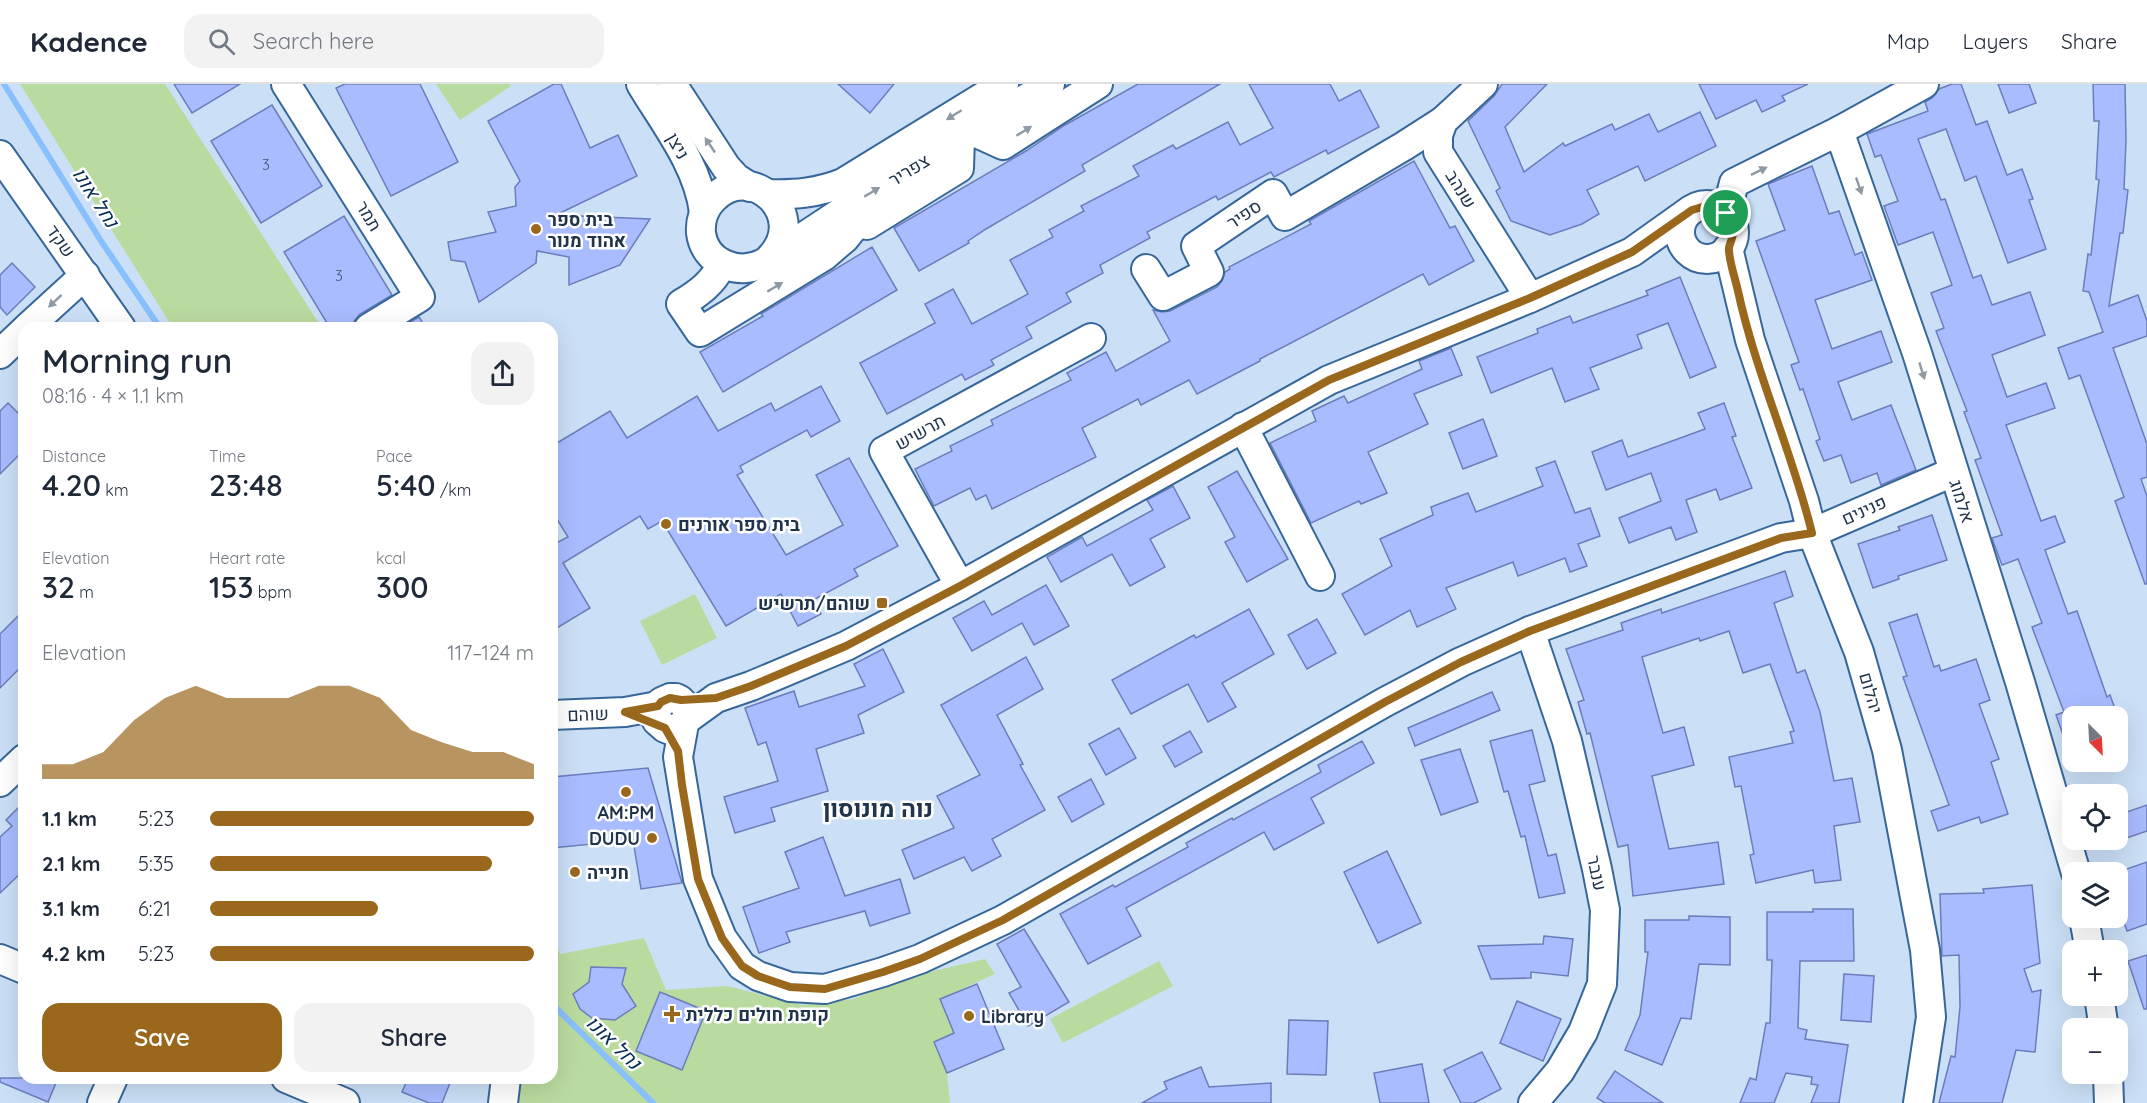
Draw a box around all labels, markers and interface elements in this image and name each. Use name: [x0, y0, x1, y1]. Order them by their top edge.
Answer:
search box: [184, 14, 604, 68]
text: Kadence: [30, 24, 148, 59]
icon: search: [205, 25, 238, 58]
text: Search here: [253, 27, 374, 55]
text: Map: [1887, 28, 1930, 54]
text: Layers: [1963, 28, 2028, 54]
text: Share: [2061, 28, 2117, 54]
one-way arrow: [946, 110, 962, 121]
one-way arrow: [1016, 126, 1032, 137]
street label: ניצן: [661, 129, 695, 163]
one-way arrow: [704, 137, 716, 153]
street label: צפריר: [884, 149, 934, 191]
house number: 3: [262, 155, 270, 174]
water label: נחל אונו: [67, 162, 126, 233]
street label: שנהב: [1440, 166, 1482, 212]
one-way arrow: [1751, 166, 1768, 176]
one-way arrow: [1854, 177, 1864, 195]
one-way arrow: [864, 187, 880, 198]
pin: [1700, 187, 1751, 238]
street label: ספיר: [1222, 194, 1266, 234]
icon: arrive: [1709, 196, 1742, 229]
street label: תמר: [351, 197, 387, 235]
place label: בית ספר אהוד מנור: [548, 208, 626, 252]
street label: שקד: [42, 220, 80, 262]
marker: בית ספר אהוד מנור: [529, 222, 543, 236]
house number: 3: [335, 266, 343, 285]
one-way arrow: [767, 281, 783, 292]
one-way arrow: [48, 294, 63, 308]
text: Morning run: [42, 340, 232, 381]
button: share: [471, 342, 534, 405]
one-way arrow: [1918, 362, 1927, 380]
text: 08:16 · 4 × 1.1 km: [42, 383, 184, 408]
street label: תרשיש: [891, 409, 949, 455]
text: Distance: [42, 446, 106, 466]
text: Time: [209, 446, 246, 466]
text: Pace: [376, 446, 412, 466]
text: 4.20: [42, 466, 101, 504]
text: 23:48: [209, 466, 283, 504]
text: 5:40: [376, 466, 436, 504]
street label: אלמוג: [1944, 476, 1980, 526]
text: km: [101, 480, 129, 500]
text: /km: [436, 480, 471, 500]
street label: פנינים: [1838, 490, 1890, 530]
place label: בית ספר אורנים: [678, 513, 800, 536]
marker: בית ספר אורנים: [659, 517, 673, 531]
text: Elevation: [42, 548, 109, 568]
text: Heart rate: [209, 548, 285, 568]
text: kcal: [376, 548, 406, 568]
text: 32: [42, 568, 75, 606]
text: 153: [209, 568, 253, 606]
text: 300: [376, 568, 428, 606]
text: m: [75, 582, 94, 602]
text: bpm: [253, 582, 292, 602]
place label: שוהם/תרשיש: [758, 592, 870, 615]
marker: שוהם/תרשיש: [875, 596, 889, 610]
text: Elevation: [42, 640, 126, 665]
text: 117–124 m: [447, 640, 534, 665]
street label: יהלום: [1854, 670, 1888, 716]
street label: שוהם: [567, 702, 609, 726]
north arrow: [2062, 706, 2128, 772]
map controls: [2062, 706, 2128, 1084]
button: locate: [2062, 784, 2128, 850]
marker: AM:PM: [619, 785, 633, 799]
district label: נוה מונוסון: [823, 793, 933, 823]
place label: AM:PM: [598, 801, 654, 824]
text: 1.1 km: [42, 806, 97, 831]
text: 5:23: [138, 806, 174, 831]
place label: DUDU: [589, 827, 640, 850]
marker: DUDU: [645, 831, 659, 845]
text: 2.1 km: [42, 851, 101, 876]
text: 5:35: [138, 851, 174, 876]
street label: ענבר: [1582, 853, 1612, 893]
place label: חנייה: [587, 861, 629, 884]
button: layers: [2062, 862, 2128, 928]
marker: חנייה: [568, 865, 582, 879]
text: 3.1 km: [42, 896, 100, 921]
text: 6:21: [138, 896, 171, 921]
button: +: [2062, 940, 2128, 1006]
text: 4.2 km: [42, 941, 106, 966]
text: 5:23: [138, 941, 174, 966]
button: Save: [42, 1003, 282, 1072]
button: Share: [294, 1003, 534, 1072]
place label: קופת חולים כללית: [686, 1003, 829, 1026]
marker: קופת חולים כללית: [663, 1005, 681, 1023]
place label: Library: [981, 1005, 1044, 1028]
marker: Library: [962, 1009, 976, 1023]
water label: נחל אונו: [581, 1010, 648, 1075]
button: −: [2062, 1018, 2128, 1084]

